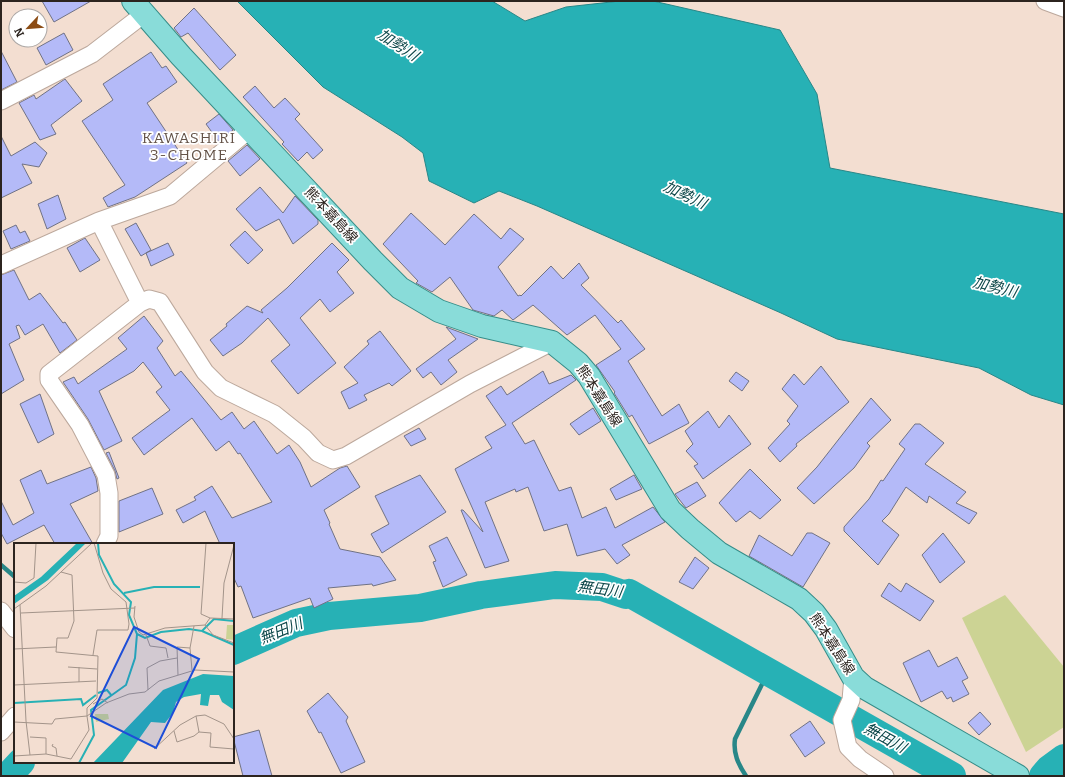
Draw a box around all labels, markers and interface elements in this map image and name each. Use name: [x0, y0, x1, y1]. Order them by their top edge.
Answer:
north arrow: [8, 8, 48, 48]
text: N: [12, 25, 27, 39]
water label: 加勢川: [374, 25, 423, 66]
district label: KAWASHIRI 3-CHOME: [142, 129, 236, 164]
water label: 加勢川: [661, 177, 711, 214]
street label: 熊本嘉島線: [301, 184, 361, 246]
water label: 加勢川: [971, 273, 1021, 302]
street label: 熊本嘉島線: [573, 362, 625, 430]
inset map: [14, 543, 234, 763]
water label: 無田川: [576, 577, 626, 601]
street label: 熊本嘉島線: [806, 610, 858, 678]
water label: 無田川: [257, 613, 307, 648]
water label: 無田川: [861, 719, 911, 758]

